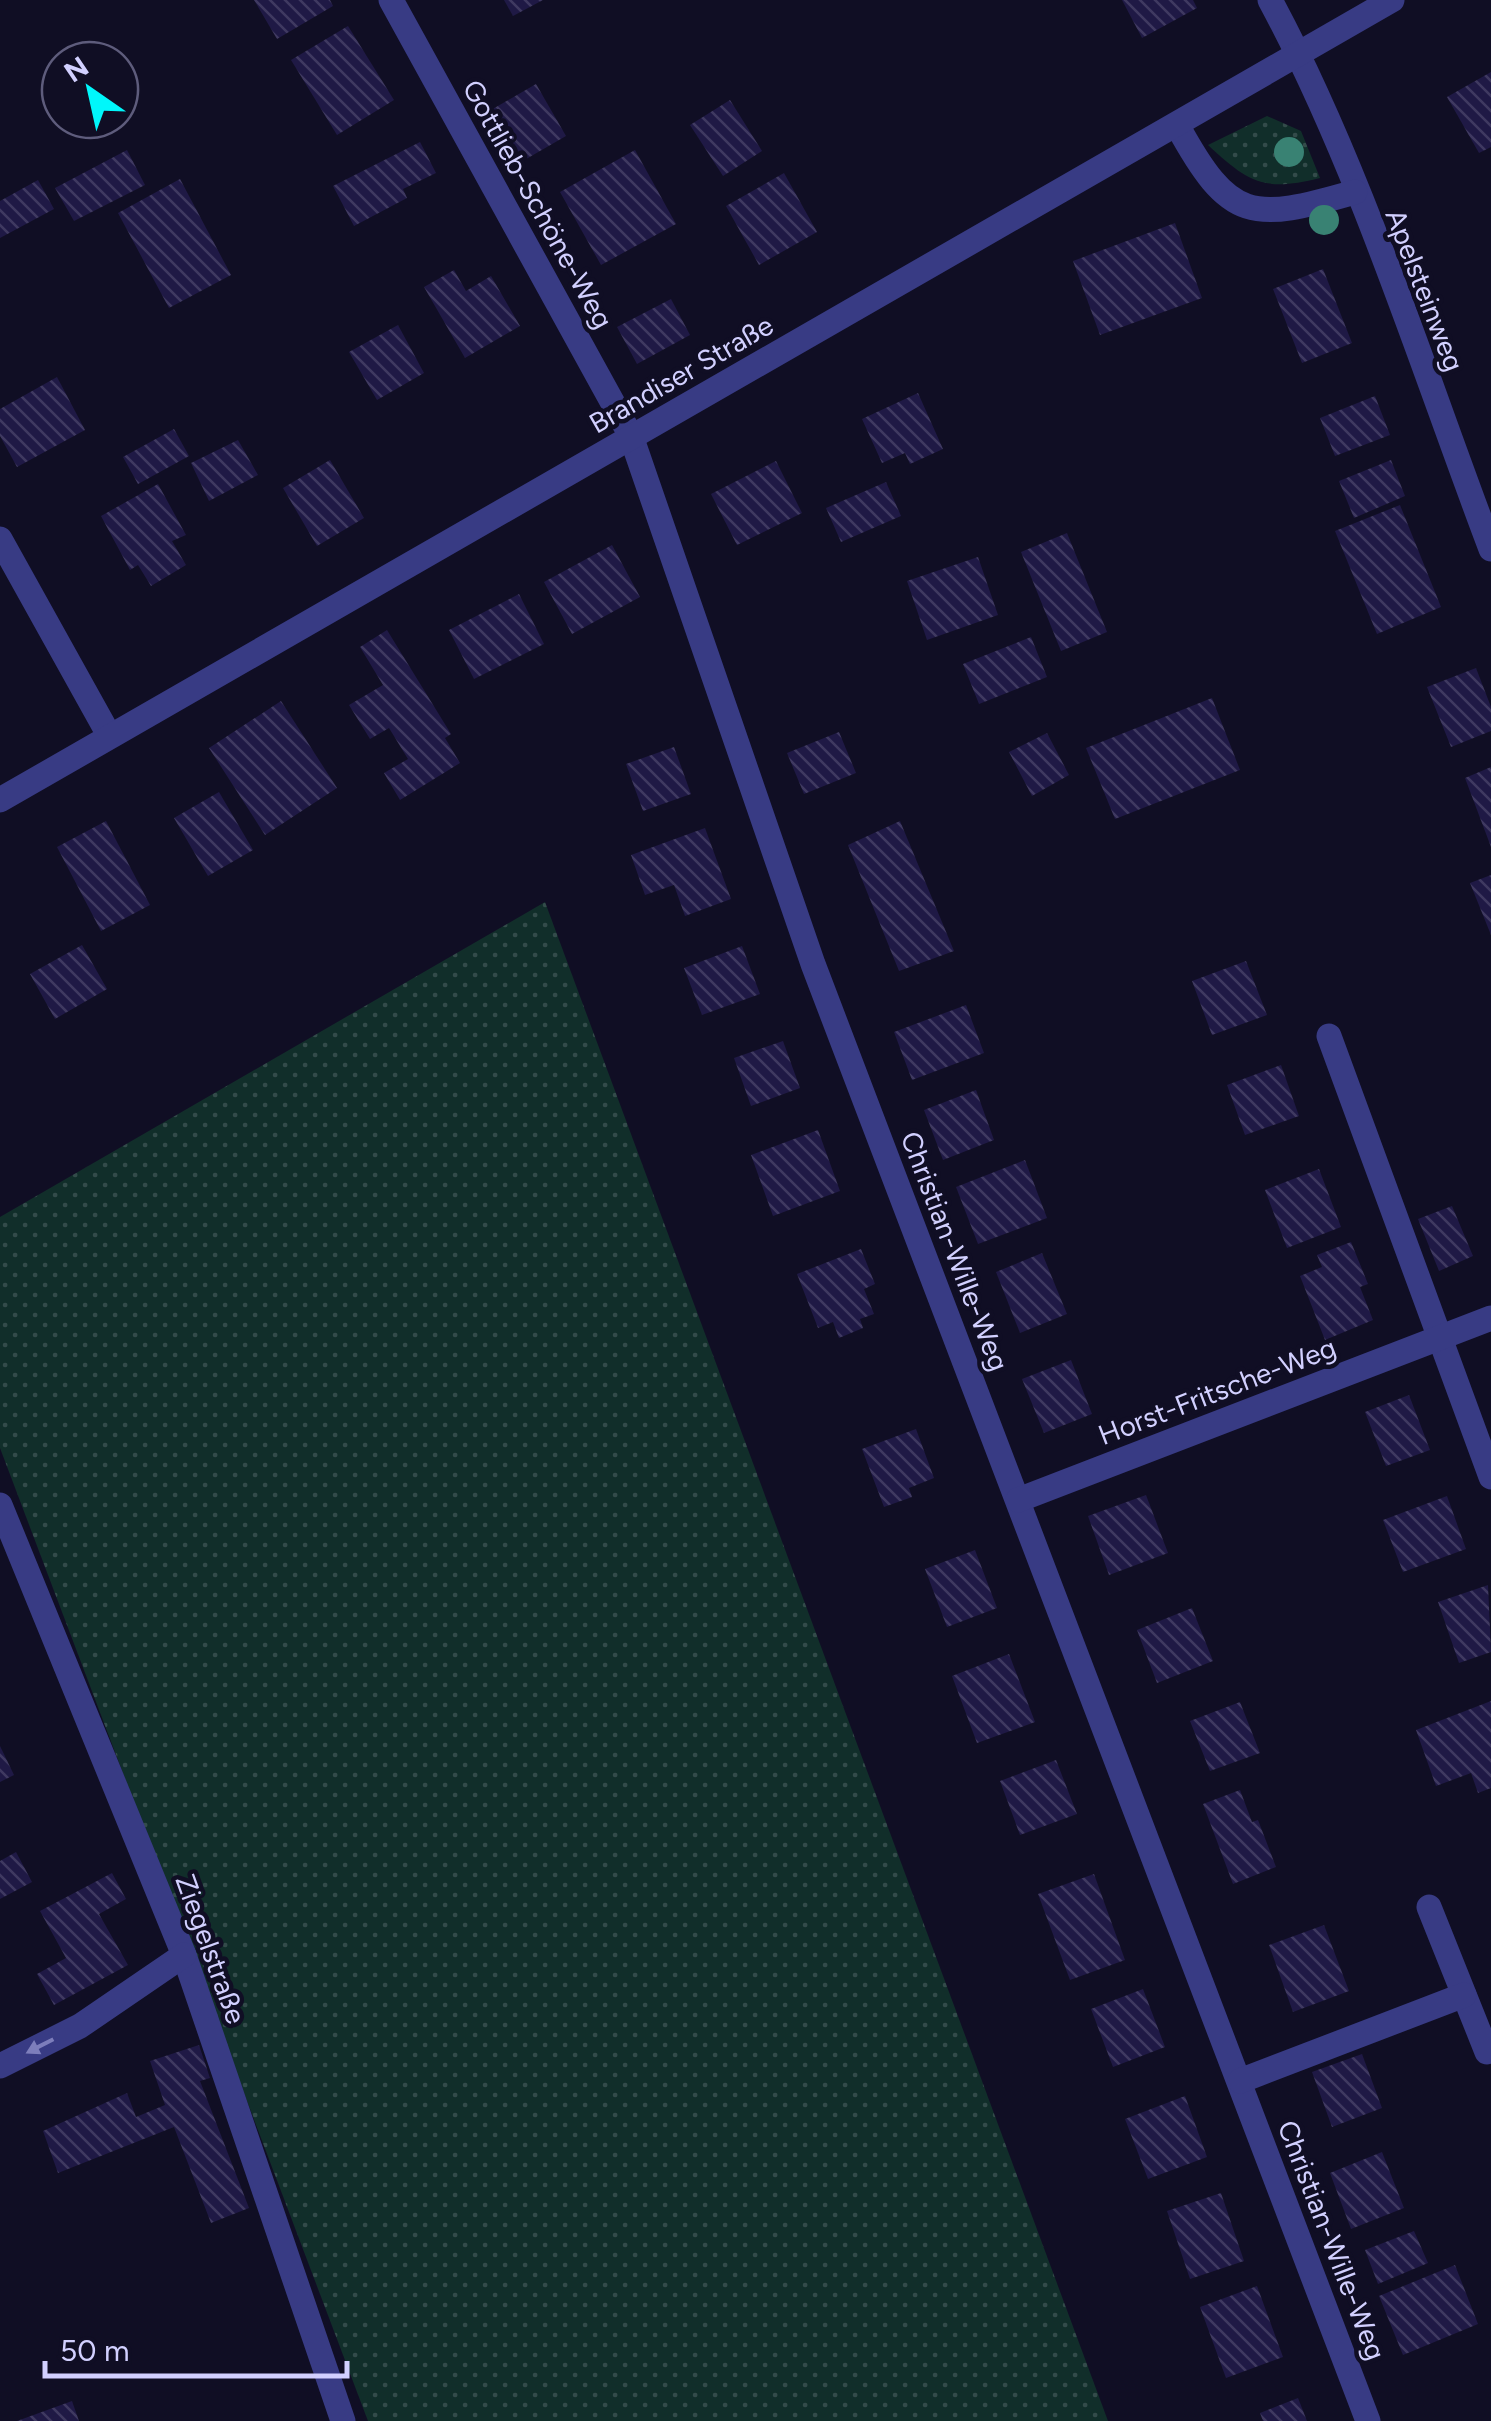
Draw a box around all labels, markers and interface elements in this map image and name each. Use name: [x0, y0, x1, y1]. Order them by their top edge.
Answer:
north arrow: [40, 40, 140, 140]
text: N: [58, 49, 95, 89]
street label: Gottlieb-Schöne-Weg: [456, 74, 620, 334]
street label: Apelsteinweg: [1378, 204, 1472, 376]
street label: Brandiser Straße: [583, 308, 779, 440]
street label: Christian-Wille-Weg: [894, 1127, 1016, 1375]
street label: Horst-Fritsche-Weg: [1093, 1330, 1341, 1452]
street label: Ziegelstraße: [168, 1870, 254, 2028]
one-way arrow: [26, 2037, 55, 2054]
street label: Christian-Wille-Weg: [1271, 2116, 1393, 2364]
scale bar: [45, 2316, 348, 2378]
text: 50 m: [60, 2332, 129, 2369]

